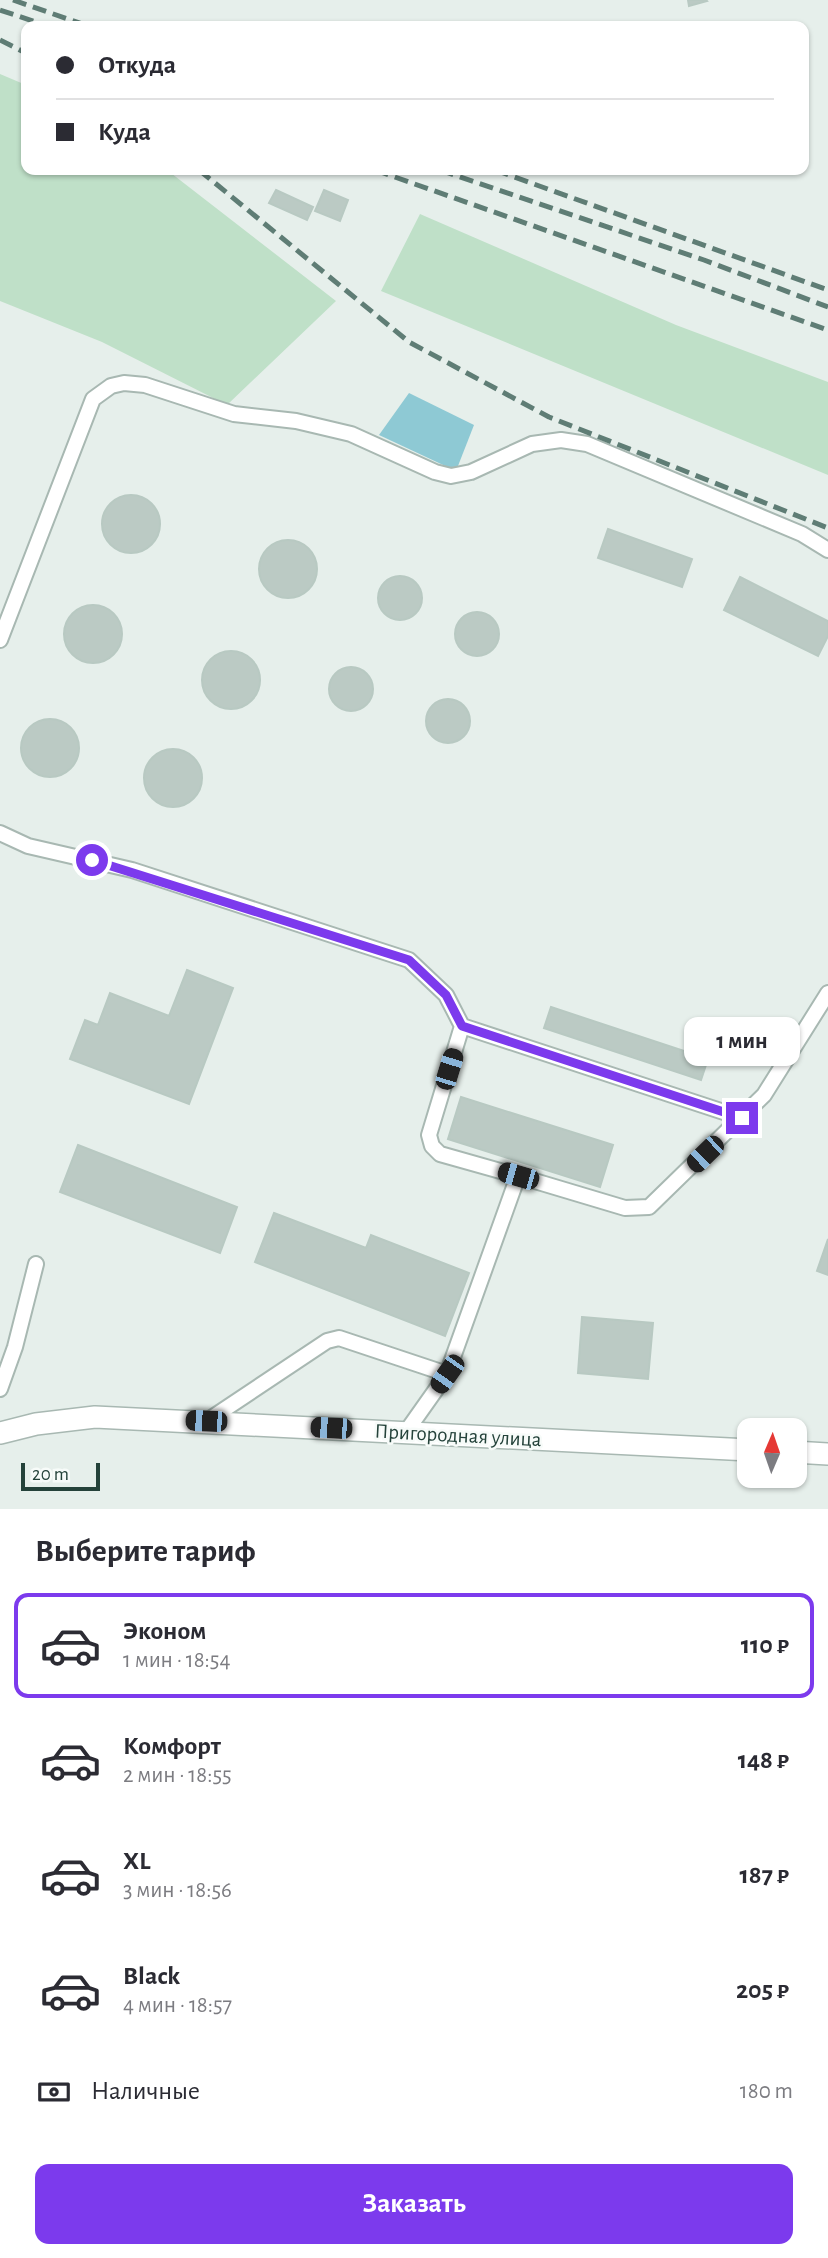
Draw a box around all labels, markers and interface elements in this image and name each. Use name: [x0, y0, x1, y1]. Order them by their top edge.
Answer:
text: Откуда: [98, 52, 176, 78]
text: Куда: [98, 119, 151, 145]
route start: [76, 844, 108, 876]
callout: 1 мин: [684, 1016, 800, 1066]
text: 1 мин: [716, 1030, 768, 1053]
car: [433, 1046, 466, 1092]
route end: [726, 1102, 758, 1134]
car: [683, 1132, 728, 1176]
car: [495, 1160, 542, 1192]
car: [427, 1351, 468, 1397]
car: [185, 1410, 228, 1432]
car: [310, 1416, 353, 1440]
north arrow: [737, 1418, 807, 1488]
map controls: [737, 1418, 807, 1488]
street label: Пригородная улица: [374, 1421, 542, 1450]
scale bar: [21, 1460, 100, 1492]
text: 20 m: [32, 1465, 69, 1484]
text: Выберите тариф: [35, 1535, 256, 1567]
icon: car: [39, 1614, 102, 1677]
text: Эконом: [123, 1618, 206, 1644]
text: 110 ₽: [741, 1632, 789, 1658]
text: 1 мин · 18:54: [123, 1649, 231, 1672]
icon: car: [39, 1729, 102, 1792]
text: Комфорт: [123, 1733, 221, 1759]
text: 148 ₽: [738, 1747, 789, 1773]
text: 2 мин · 18:55: [123, 1764, 232, 1787]
icon: car: [39, 1844, 102, 1907]
text: XL: [123, 1848, 150, 1874]
text: 187 ₽: [739, 1862, 789, 1888]
text: 3 мин · 18:56: [123, 1879, 232, 1902]
icon: car: [39, 1959, 102, 2022]
text: Black: [123, 1963, 180, 1989]
text: 205 ₽: [736, 1977, 789, 2003]
text: 4 мин · 18:57: [123, 1994, 232, 2017]
icon: cash: [35, 2073, 73, 2111]
text: Наличные: [91, 2078, 200, 2104]
text: 180 m: [740, 2080, 793, 2103]
button: Заказать: [35, 2164, 793, 2244]

